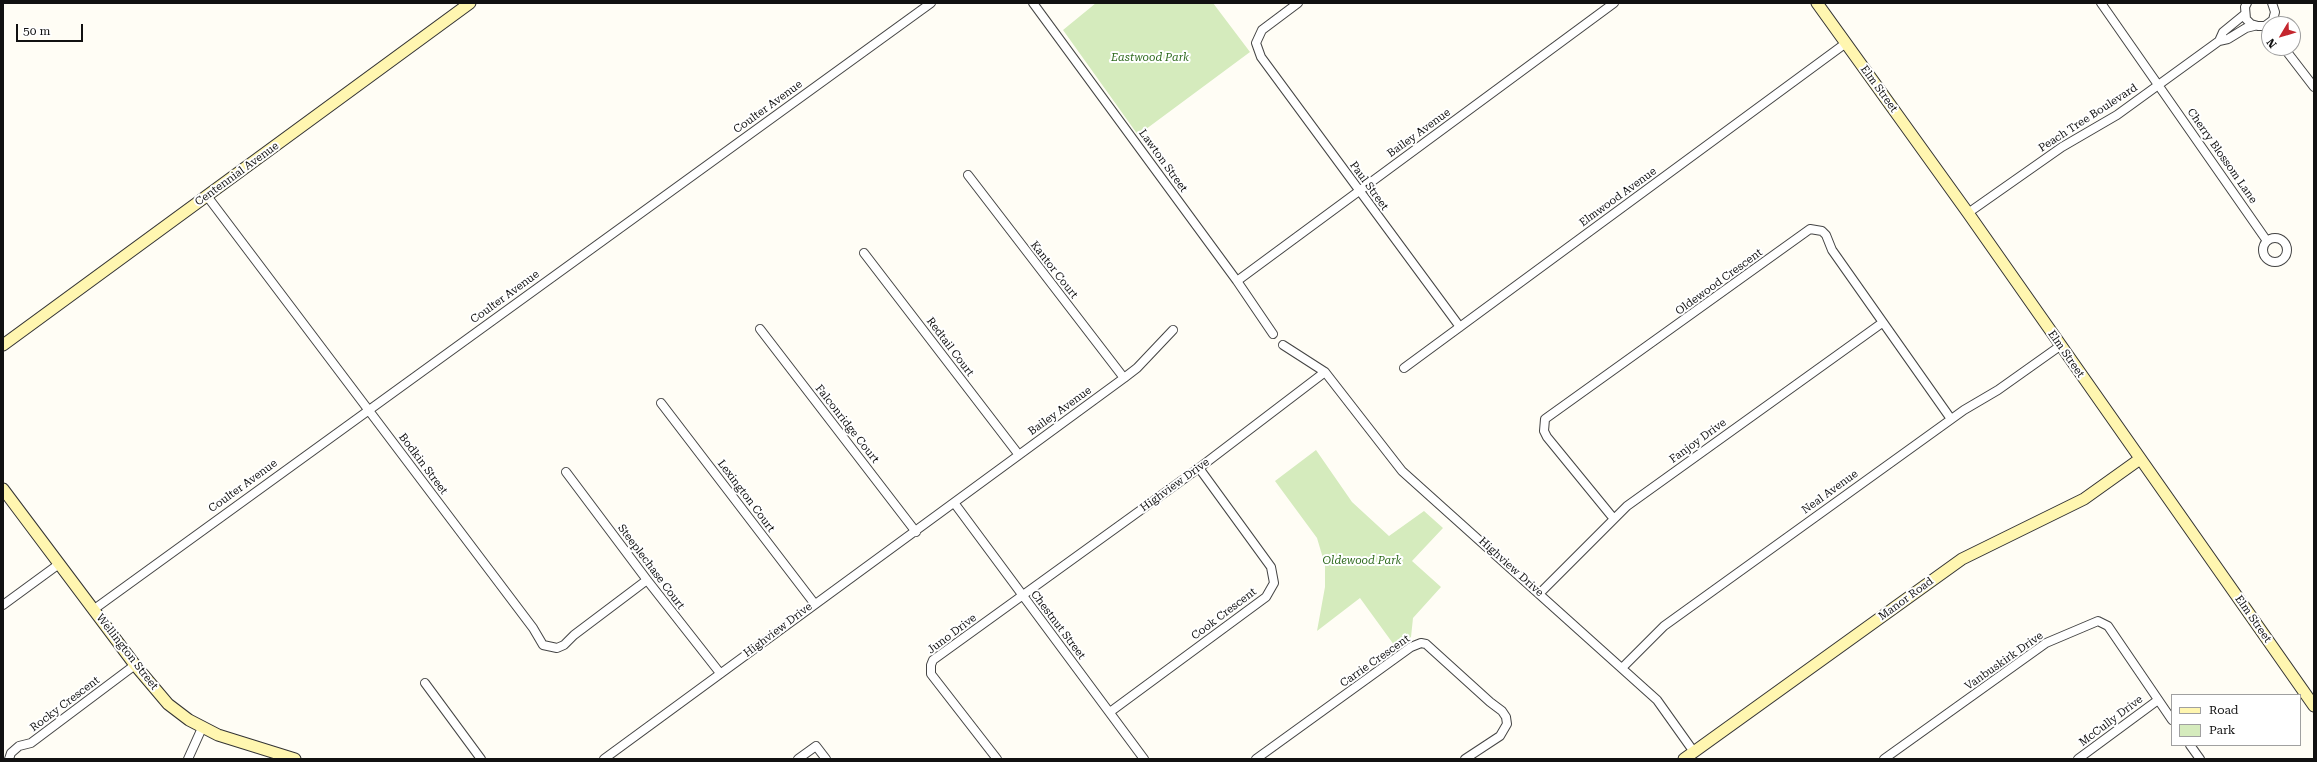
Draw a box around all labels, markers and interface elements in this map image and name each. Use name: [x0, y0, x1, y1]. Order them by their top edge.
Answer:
scale bar: [18, 16, 85, 42]
north arrow: [2261, 16, 2301, 56]
text: 50 m: [23, 24, 50, 38]
text: N: [2264, 36, 2280, 50]
park label: Eastwood Park: [1111, 51, 1189, 65]
street label: Elm Street: [1858, 63, 1900, 115]
street label: Coulter Avenue: [731, 78, 805, 136]
street label: Peach Tree Boulevard: [2036, 81, 2140, 155]
street label: Bailey Avenue: [1385, 106, 1453, 160]
street label: Cherry Blossom Lane: [2184, 106, 2260, 206]
street label: Lawton Street: [1136, 127, 1190, 195]
street label: Centennial Avenue: [193, 139, 281, 209]
street label: Paul Street: [1347, 159, 1391, 213]
street label: Elmwood Avenue: [1577, 165, 1659, 229]
street label: Kantor Court: [1027, 239, 1081, 301]
street label: Oldewood Crescent: [1673, 246, 1765, 318]
street label: Coulter Avenue: [468, 268, 542, 326]
street label: Redtail Court: [923, 315, 977, 379]
street label: Elm Street: [2045, 328, 2087, 380]
street label: Falconridge Court: [812, 382, 882, 466]
street label: Bailey Avenue: [1026, 384, 1094, 438]
street label: Fanjoy Drive: [1667, 416, 1729, 466]
street label: Bodkin Street: [396, 431, 450, 497]
street label: Highview Drive: [1138, 455, 1212, 515]
street label: Coulter Avenue: [206, 457, 280, 515]
street label: Lexington Court: [715, 457, 777, 535]
street label: Neal Avenue: [1799, 467, 1861, 517]
street label: Steeplechase Court: [615, 522, 687, 612]
street label: Highview Drive: [1476, 535, 1546, 599]
park label: Oldewood Park: [1323, 554, 1401, 568]
street label: Manor Road: [1876, 575, 1936, 623]
street label: Cook Crescent: [1189, 585, 1259, 643]
street label: Chestnut Street: [1028, 588, 1088, 662]
street label: Elm Street: [2232, 593, 2274, 645]
street label: Highview Drive: [741, 600, 815, 660]
street label: Wellington Street: [93, 611, 161, 693]
street label: Juno Drive: [925, 611, 979, 657]
street label: Vanbuskirk Drive: [1962, 629, 2046, 693]
street label: Carrie Crescent: [1338, 632, 1412, 690]
street label: Rocky Crescent: [28, 674, 102, 734]
street label: McCully Drive: [2077, 693, 2145, 749]
legend: [2171, 694, 2301, 746]
text: Road: [2209, 703, 2238, 717]
text: Park: [2209, 723, 2235, 737]

